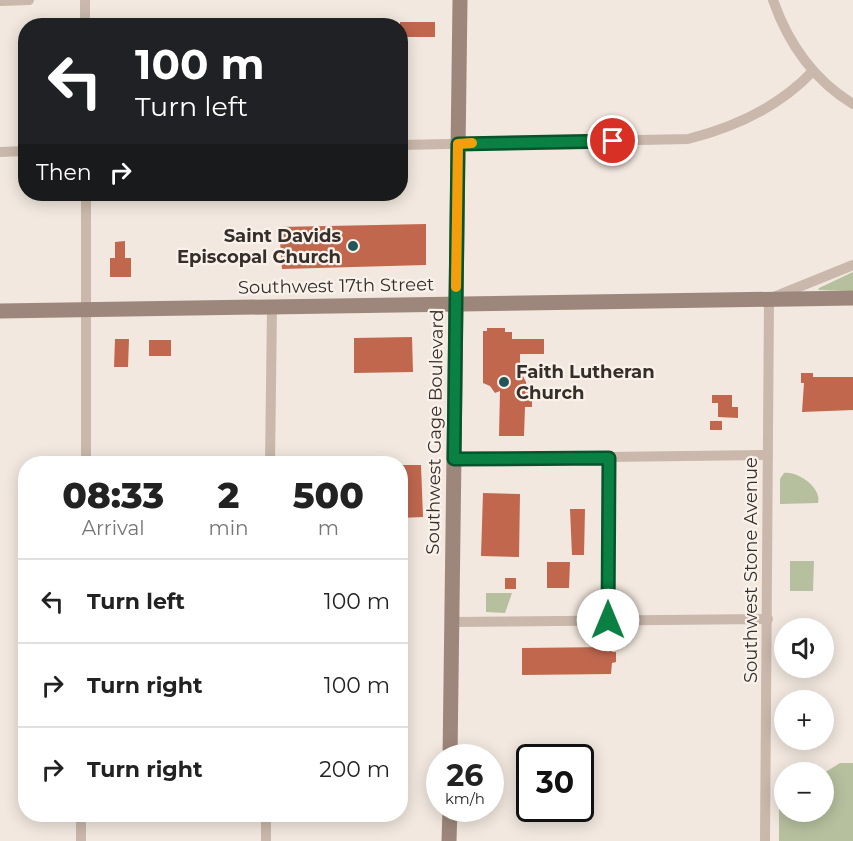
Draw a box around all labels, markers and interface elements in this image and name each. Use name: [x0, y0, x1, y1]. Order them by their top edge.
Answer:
text: 100 m: [135, 38, 264, 90]
icon: left: [36, 42, 114, 120]
text: Turn left: [135, 90, 248, 123]
pin: [587, 115, 638, 166]
icon: arrive: [596, 124, 629, 157]
icon: right: [104, 156, 137, 189]
text: Then: [36, 159, 92, 186]
place label: Saint Davids Episcopal Church: [177, 225, 341, 268]
marker: Saint Davids Episcopal Church: [346, 239, 360, 253]
street label: Southwest 17th Street: [238, 273, 434, 299]
street label: Southwest Gage Boulevard: [422, 309, 448, 555]
place label: Faith Lutheran Church: [516, 361, 655, 404]
marker: Faith Lutheran Church: [497, 375, 511, 389]
street label: Southwest Stone Avenue: [740, 457, 762, 683]
text: 08:33: [62, 473, 164, 517]
text: 2: [218, 473, 239, 517]
text: 500: [293, 473, 364, 517]
text: Arrival: [82, 516, 145, 540]
text: min: [208, 516, 249, 540]
text: m: [318, 516, 339, 540]
icon: left: [36, 585, 69, 618]
text: Turn left: [87, 588, 185, 615]
text: 100 m: [324, 588, 390, 615]
position arrow: [576, 588, 640, 652]
map controls: [774, 618, 834, 822]
button: sound: [774, 618, 834, 678]
icon: right: [36, 669, 69, 702]
text: Turn right: [87, 672, 202, 699]
text: 100 m: [324, 672, 390, 699]
button: +: [774, 690, 834, 750]
speed limit sign: 30: [516, 744, 594, 822]
icon: right: [36, 753, 69, 786]
text: Turn right: [87, 756, 202, 783]
text: 200 m: [319, 756, 390, 783]
text: 26: [447, 757, 483, 794]
button: −: [774, 762, 834, 822]
text: km/h: [445, 789, 485, 808]

